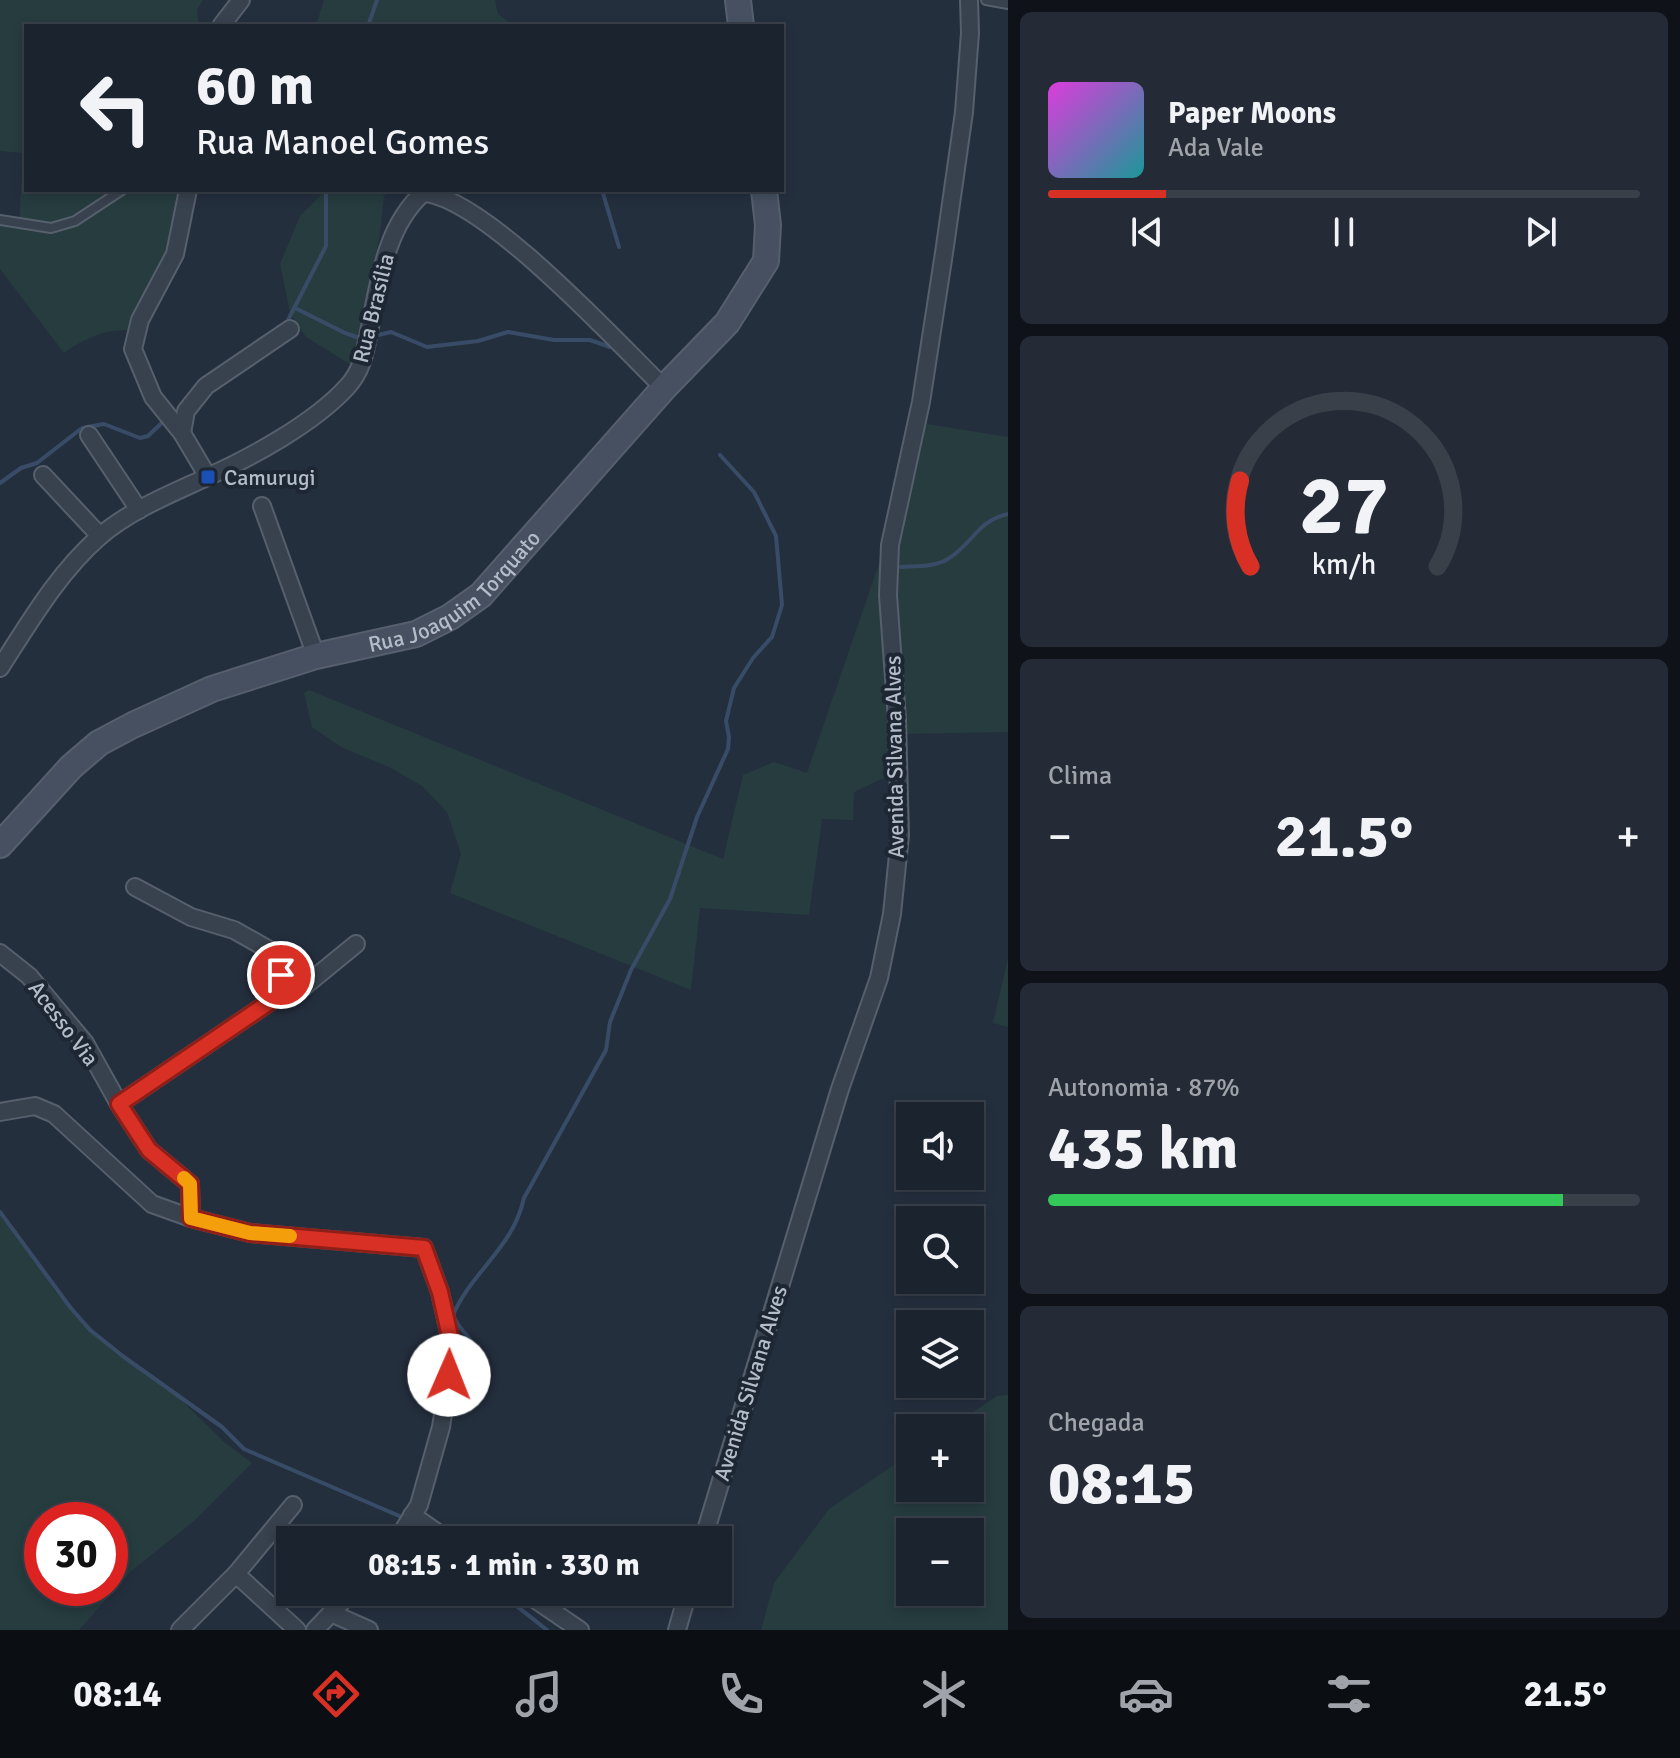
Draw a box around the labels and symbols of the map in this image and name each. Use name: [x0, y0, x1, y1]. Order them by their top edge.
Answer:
street label: Rua Brasília: [347, 251, 400, 366]
place label: Camurugi: [224, 464, 316, 491]
marker: Camurugi: [199, 468, 217, 486]
street label: Rua Joaquim Torquato: [366, 525, 546, 658]
street label: Avenida Silvana Alves: [879, 655, 910, 859]
pin: [247, 941, 315, 1009]
street label: Acesso Via: [23, 975, 104, 1071]
street label: Avenida Silvana Alves: [708, 1282, 793, 1484]
position arrow: [407, 1333, 491, 1417]
speed limit sign: 30: [24, 1502, 128, 1606]

